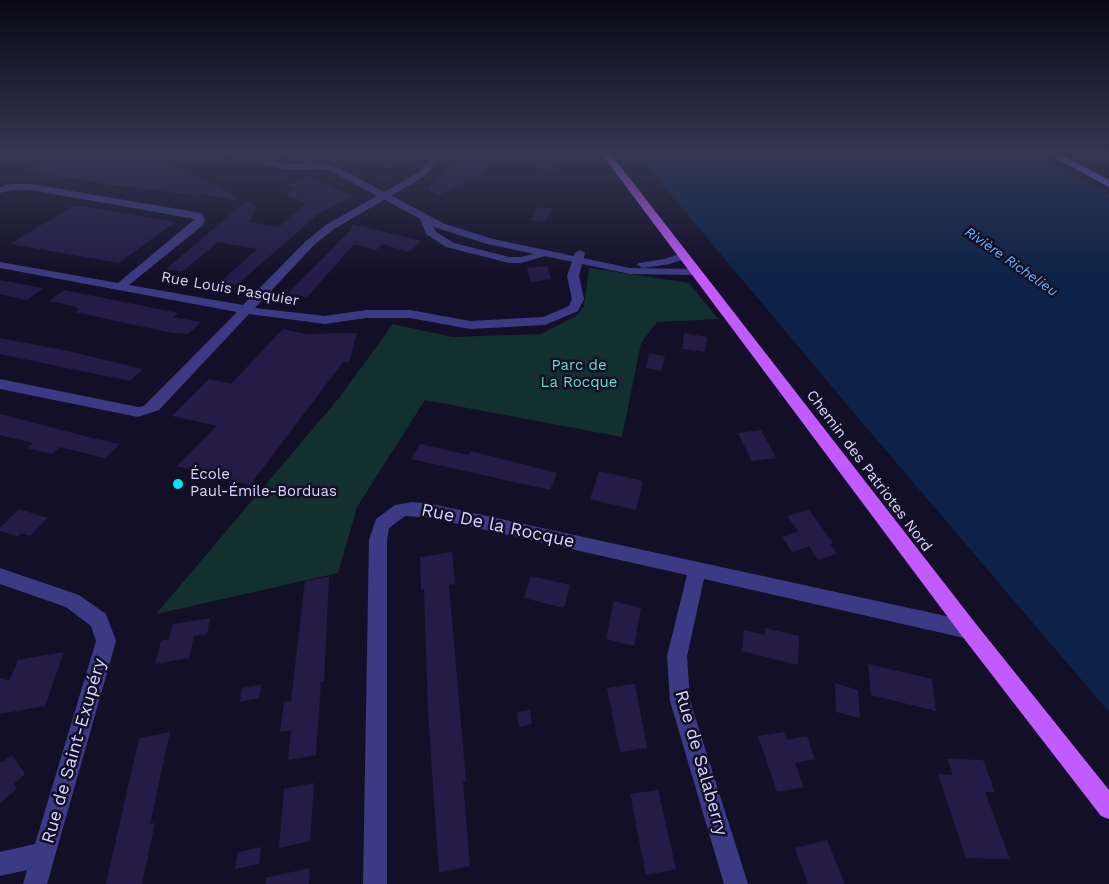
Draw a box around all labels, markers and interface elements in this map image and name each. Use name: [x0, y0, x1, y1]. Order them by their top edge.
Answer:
water label: Rivière Richelieu: [961, 224, 1061, 300]
street label: Rue Louis Pasquier: [160, 268, 300, 310]
park label: Parc de La Rocque: [540, 357, 618, 392]
street label: Chemin des Patriotes Nord: [802, 387, 936, 555]
place label: École Paul-Émile-Borduas: [190, 466, 337, 501]
marker: École Paul-Émile-Borduas: [171, 477, 185, 491]
street label: Rue De la Rocque: [419, 499, 577, 553]
street label: Rue de Saint-Exupéry: [37, 656, 111, 846]
street label: Rue de Salaberry: [670, 688, 732, 838]

